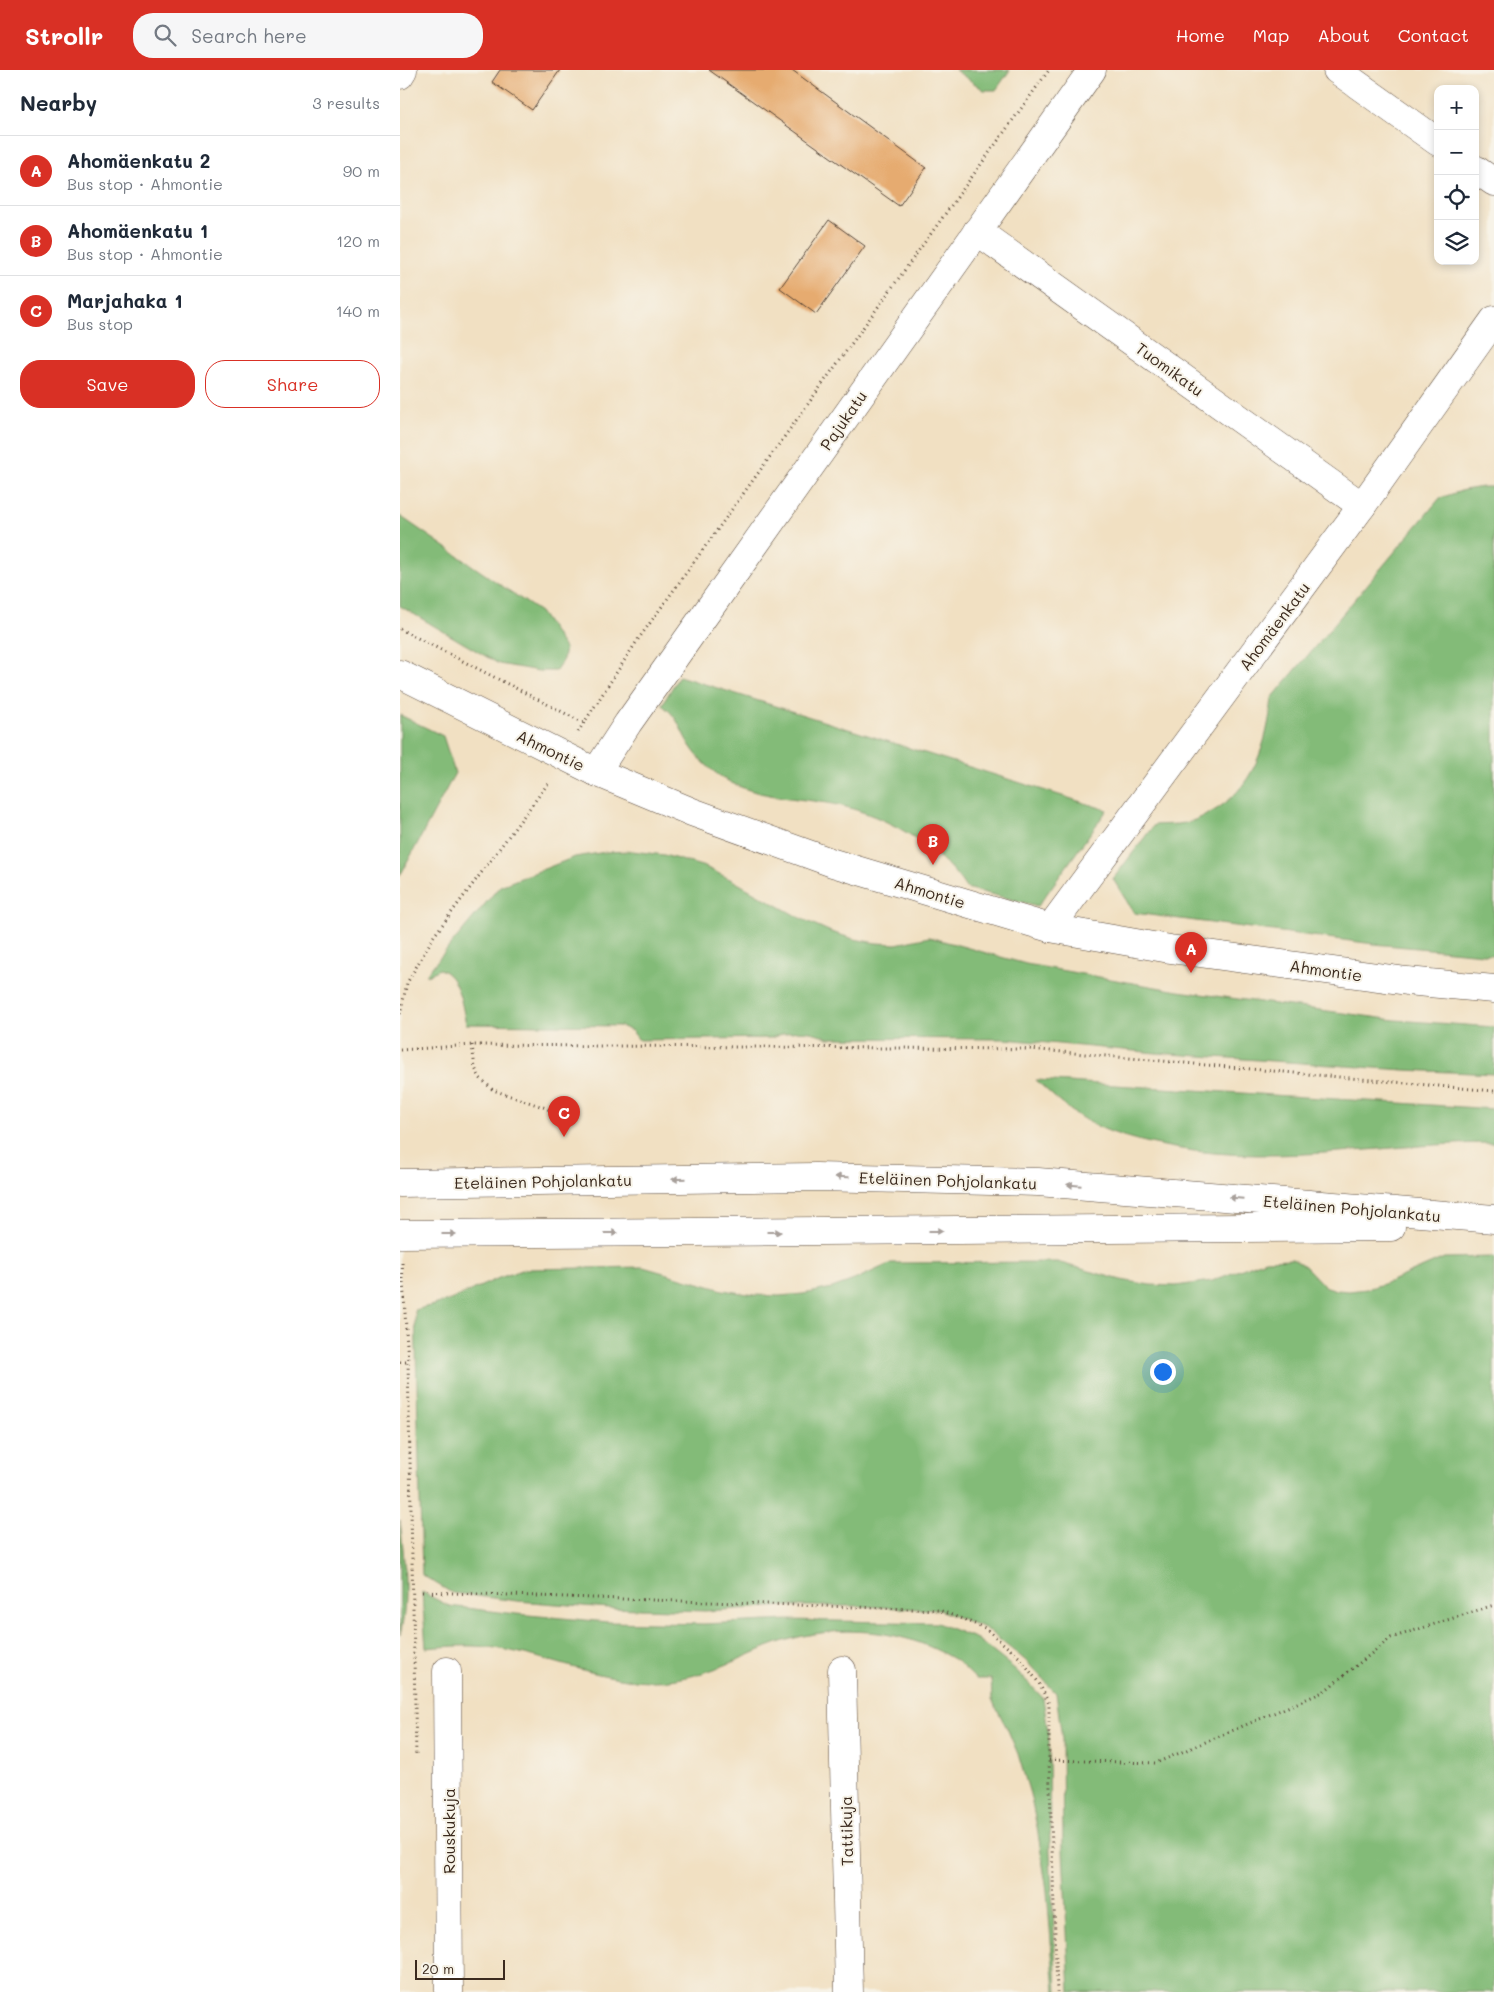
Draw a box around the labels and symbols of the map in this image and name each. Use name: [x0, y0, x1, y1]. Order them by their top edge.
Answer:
street label: Tuomikatu: [1132, 337, 1208, 401]
street label: Pajukatu: [815, 386, 871, 454]
street label: Ahomäenkatu: [1234, 578, 1314, 674]
street label: Ahmontie: [514, 725, 588, 775]
pin: B: [917, 824, 949, 865]
street label: Ahmontie: [892, 871, 968, 913]
pin: A: [1175, 932, 1207, 973]
street label: Ahmontie: [1288, 955, 1364, 985]
pin: C: [548, 1096, 580, 1137]
street label: Eteläinen Pohjolankatu: [859, 1166, 1037, 1194]
street label: Eteläinen Pohjolankatu: [454, 1169, 632, 1193]
one-way arrow: [834, 1173, 850, 1181]
one-way arrow: [671, 1175, 687, 1183]
one-way arrow: [1066, 1181, 1082, 1189]
street label: Eteläinen Pohjolankatu: [1262, 1190, 1442, 1226]
one-way arrow: [1228, 1194, 1244, 1202]
one-way arrow: [928, 1227, 944, 1235]
one-way arrow: [766, 1228, 782, 1236]
one-way arrow: [603, 1229, 619, 1237]
one-way arrow: [441, 1230, 457, 1238]
your location: [1150, 1359, 1176, 1385]
street label: Rouskukuja: [438, 1788, 459, 1874]
street label: Tattikuja: [835, 1796, 857, 1866]
scale bar: [415, 1957, 505, 1980]

